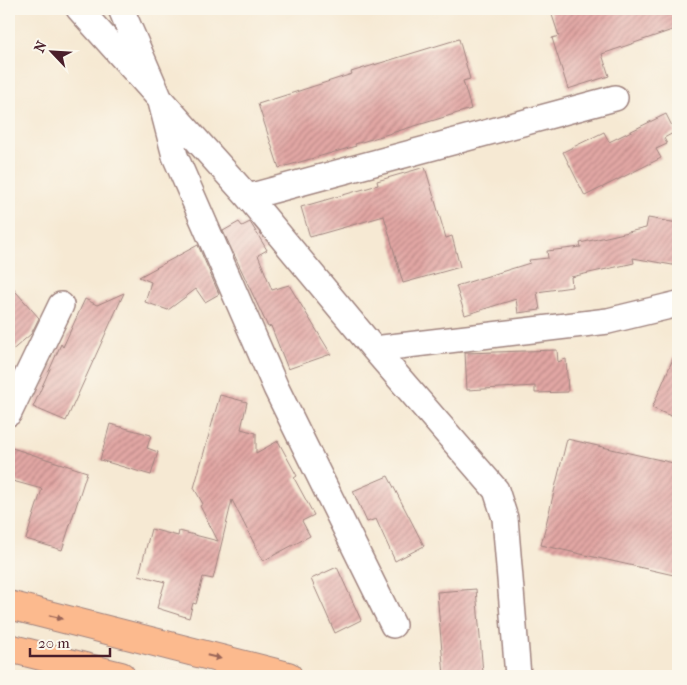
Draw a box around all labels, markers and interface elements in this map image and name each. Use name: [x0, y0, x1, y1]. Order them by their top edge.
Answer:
north arrow: [28, 28, 78, 78]
text: N: [31, 38, 51, 55]
one-way arrow: [49, 614, 64, 622]
scale bar: [30, 625, 110, 657]
text: 20 m: [38, 634, 70, 652]
one-way arrow: [206, 654, 221, 662]

